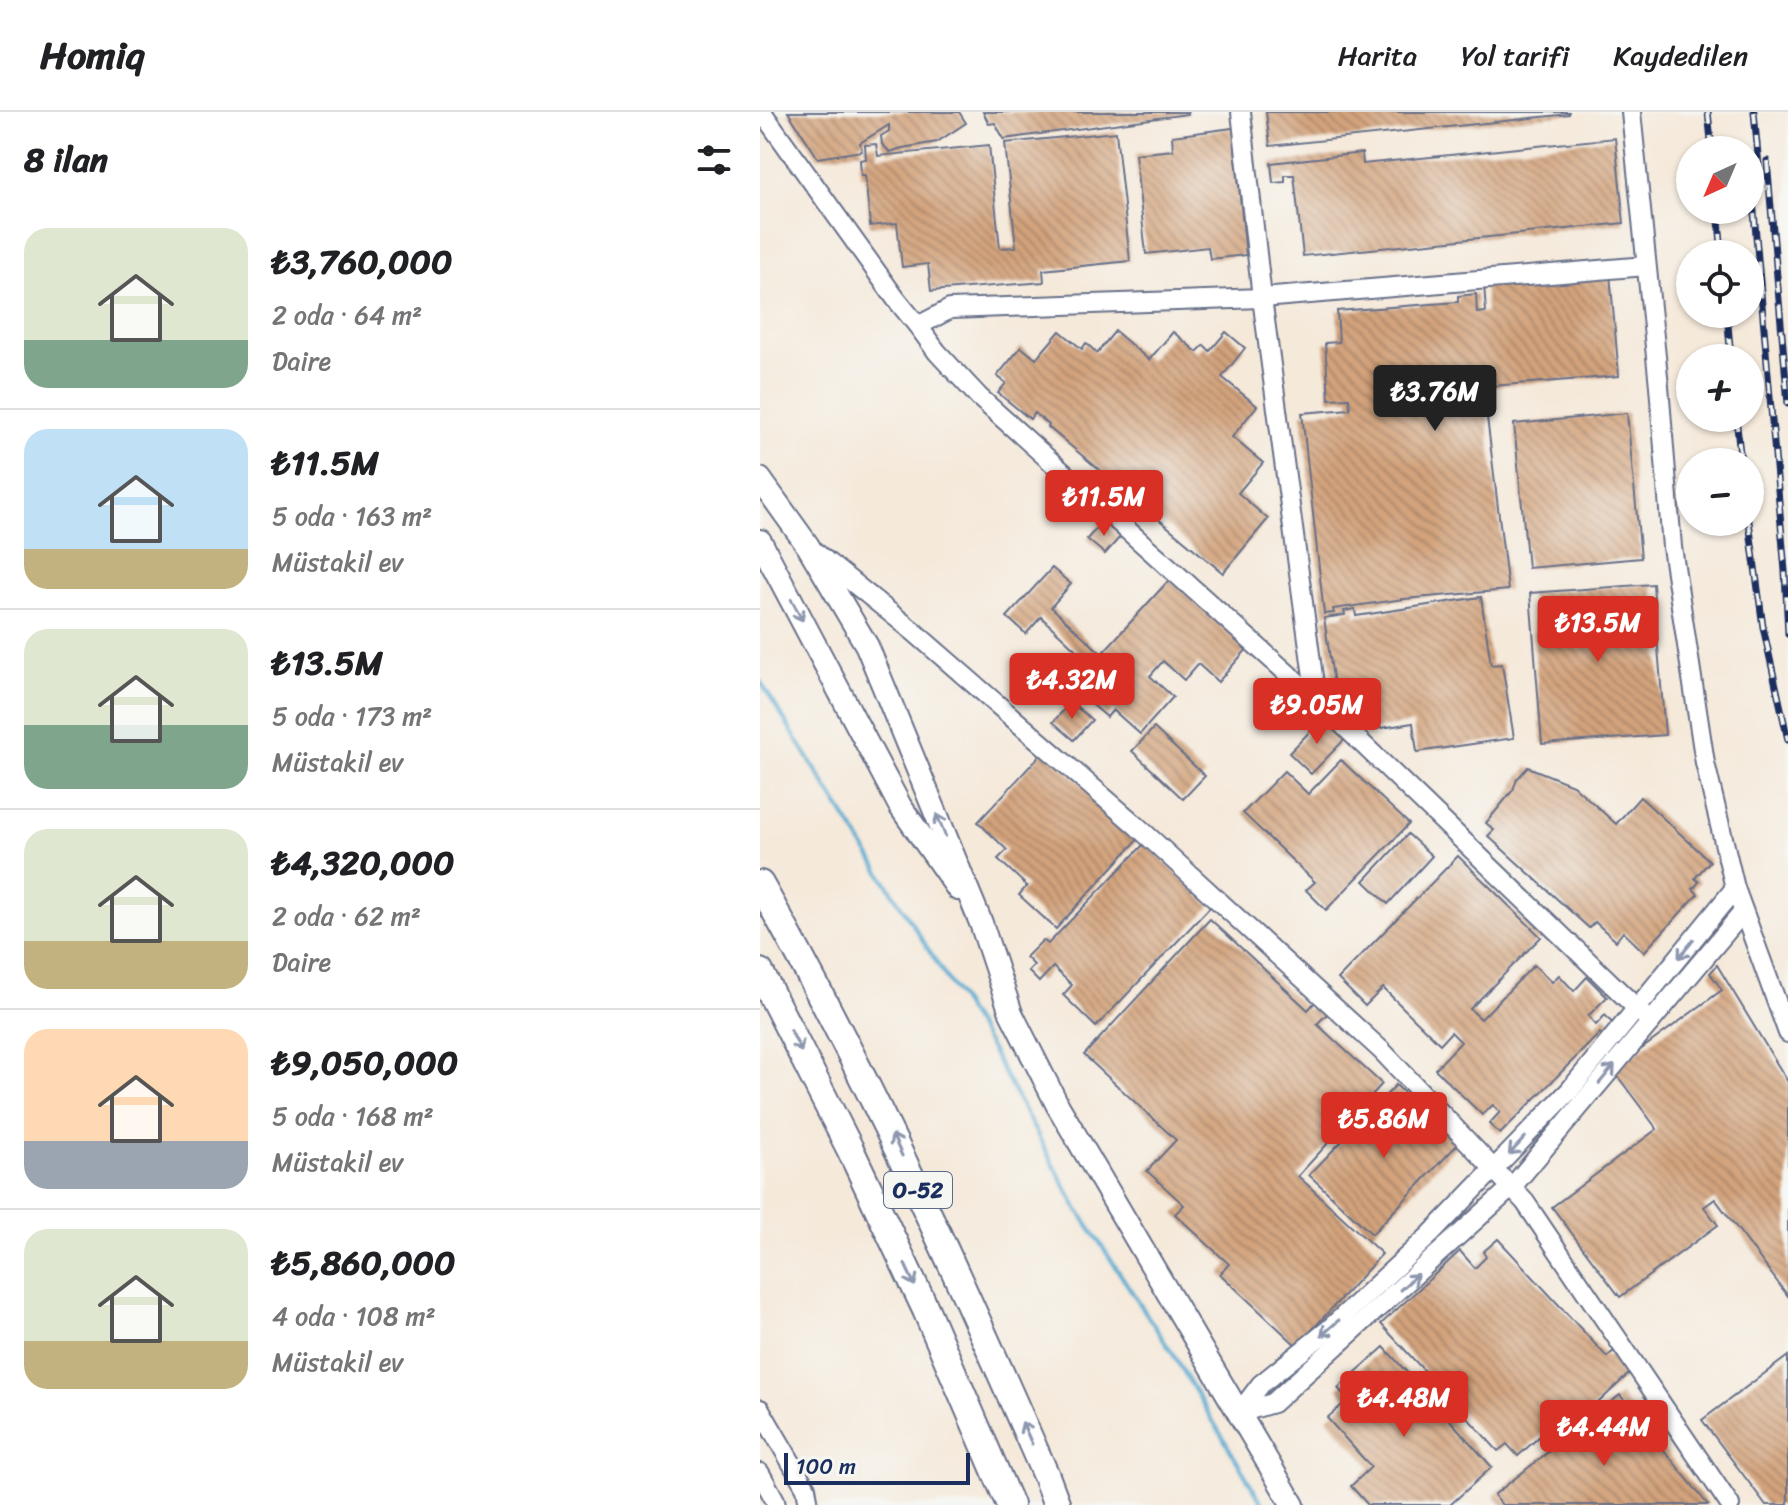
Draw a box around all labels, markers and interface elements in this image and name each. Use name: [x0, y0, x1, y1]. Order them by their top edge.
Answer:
text: Homiq: [40, 22, 144, 89]
text: Harita: [1338, 31, 1417, 80]
text: Yol tarifi: [1461, 31, 1569, 80]
text: Kaydedilen: [1613, 31, 1748, 80]
text: 8 ilan: [24, 130, 108, 190]
north arrow: [1676, 136, 1764, 224]
map controls: [1676, 136, 1764, 536]
icon: filters: [692, 138, 736, 182]
text: ₺3,760,000: [272, 232, 452, 292]
button: locate: [1676, 240, 1764, 328]
icon: home: [88, 260, 184, 356]
text: 2 oda · 64 m²: [272, 292, 422, 338]
text: Daire: [272, 338, 331, 384]
button: +: [1676, 344, 1764, 432]
pin: ₺3.76M: [1370, 365, 1500, 433]
text: ₺3.76M: [1391, 368, 1479, 414]
text: ₺11.5M: [272, 433, 379, 493]
button: −: [1676, 448, 1764, 536]
icon: home: [88, 461, 184, 557]
pin: ₺11.5M: [1039, 470, 1169, 538]
text: ₺11.5M: [1063, 473, 1145, 519]
text: 5 oda · 163 m²: [272, 493, 432, 539]
text: Müstakil ev: [272, 539, 403, 585]
pin: ₺13.5M: [1533, 596, 1663, 664]
one-way arrow: [789, 598, 805, 621]
text: ₺13.5M: [1556, 599, 1640, 645]
text: ₺13.5M: [272, 633, 383, 693]
pin: ₺4.32M: [1007, 653, 1137, 721]
text: ₺4.32M: [1028, 656, 1116, 702]
icon: home: [88, 661, 184, 757]
pin: ₺9.05M: [1252, 678, 1382, 746]
text: ₺9.05M: [1271, 681, 1363, 727]
text: 5 oda · 173 m²: [272, 693, 432, 739]
text: Müstakil ev: [272, 739, 403, 785]
one-way arrow: [933, 813, 947, 838]
text: ₺4,320,000: [272, 833, 455, 893]
icon: home: [88, 861, 184, 957]
text: 2 oda · 62 m²: [272, 893, 421, 939]
one-way arrow: [1677, 938, 1695, 959]
text: Daire: [272, 939, 331, 985]
one-way arrow: [788, 1029, 804, 1053]
text: ₺9,050,000: [272, 1033, 458, 1093]
icon: home: [88, 1061, 184, 1157]
one-way arrow: [1598, 1064, 1616, 1084]
pin: ₺5.86M: [1319, 1092, 1449, 1160]
text: 5 oda · 168 m²: [272, 1093, 434, 1139]
text: ₺5.86M: [1339, 1095, 1429, 1141]
one-way arrow: [888, 1134, 903, 1158]
one-way arrow: [1508, 1136, 1526, 1156]
text: Müstakil ev: [272, 1139, 403, 1185]
road number: O-52: [884, 1172, 952, 1208]
text: ₺5,860,000: [272, 1233, 456, 1293]
icon: home: [88, 1261, 184, 1357]
one-way arrow: [903, 1263, 918, 1287]
one-way arrow: [1398, 1273, 1418, 1291]
text: 4 oda · 108 m²: [272, 1293, 436, 1339]
one-way arrow: [1321, 1318, 1341, 1336]
text: Müstakil ev: [272, 1339, 403, 1385]
pin: ₺4.48M: [1339, 1371, 1469, 1439]
text: ₺4.48M: [1358, 1374, 1450, 1420]
pin: ₺4.44M: [1539, 1400, 1669, 1468]
text: ₺4.44M: [1558, 1403, 1650, 1449]
one-way arrow: [1019, 1421, 1034, 1446]
text: 100 m: [796, 1447, 856, 1486]
scale bar: [784, 1449, 970, 1485]

